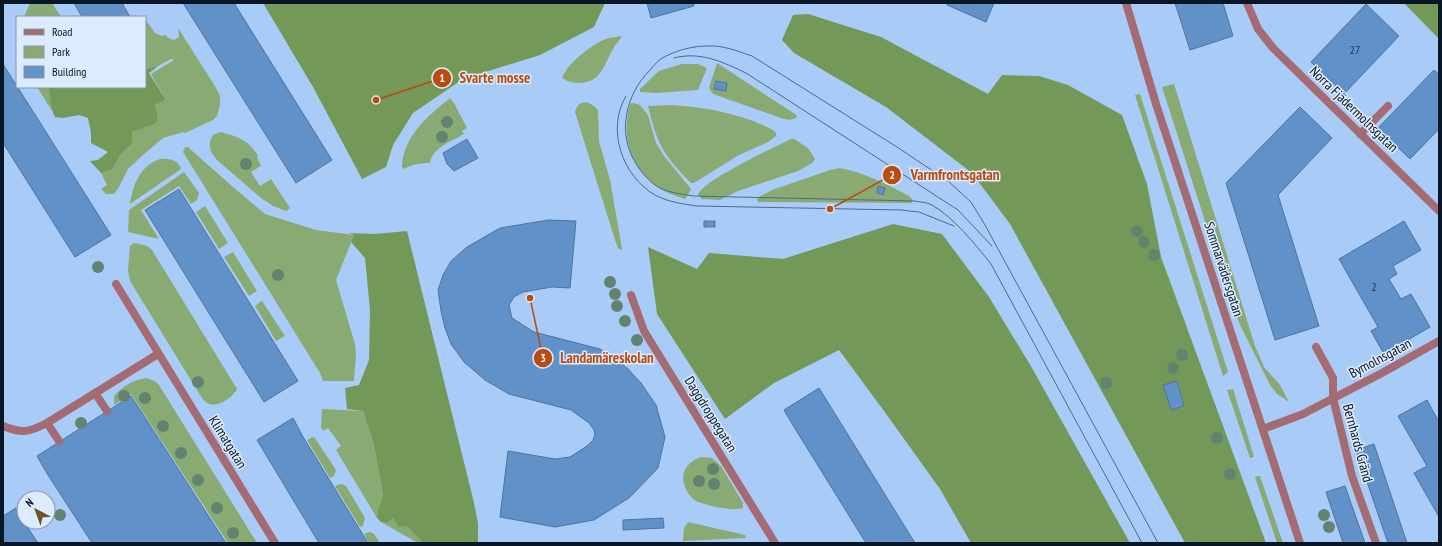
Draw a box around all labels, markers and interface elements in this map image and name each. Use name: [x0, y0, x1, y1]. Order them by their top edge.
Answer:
legend: [16, 16, 146, 88]
text: Road: [52, 24, 72, 39]
house number: 27: [1350, 42, 1360, 57]
text: Park: [52, 44, 70, 59]
street label: Norra Fjädermolnsgatan: [1306, 62, 1402, 156]
text: Building: [52, 64, 87, 79]
callout: Svarte mosse: [432, 64, 539, 91]
text: Svarte mosse: [460, 68, 530, 87]
text: 1: [439, 70, 445, 85]
callout: Varmfrontsgatan: [882, 161, 1007, 188]
text: Varmfrontsgatan: [910, 165, 1000, 184]
text: 2: [889, 167, 895, 182]
street label: Sommarvädersgatan: [1200, 219, 1248, 319]
house number: 2: [1371, 279, 1377, 294]
street label: Bymolnsgatan: [1346, 334, 1414, 382]
callout: Landamäreskolan: [533, 344, 662, 371]
text: Landamäreskolan: [560, 348, 654, 367]
text: 3: [540, 350, 546, 365]
street label: Daggdroppegatan: [681, 373, 741, 455]
street label: Bernhards Gränd: [1339, 402, 1377, 484]
street label: Klimatgatan: [205, 412, 251, 472]
north arrow: [16, 490, 56, 530]
text: N: [23, 495, 36, 510]

